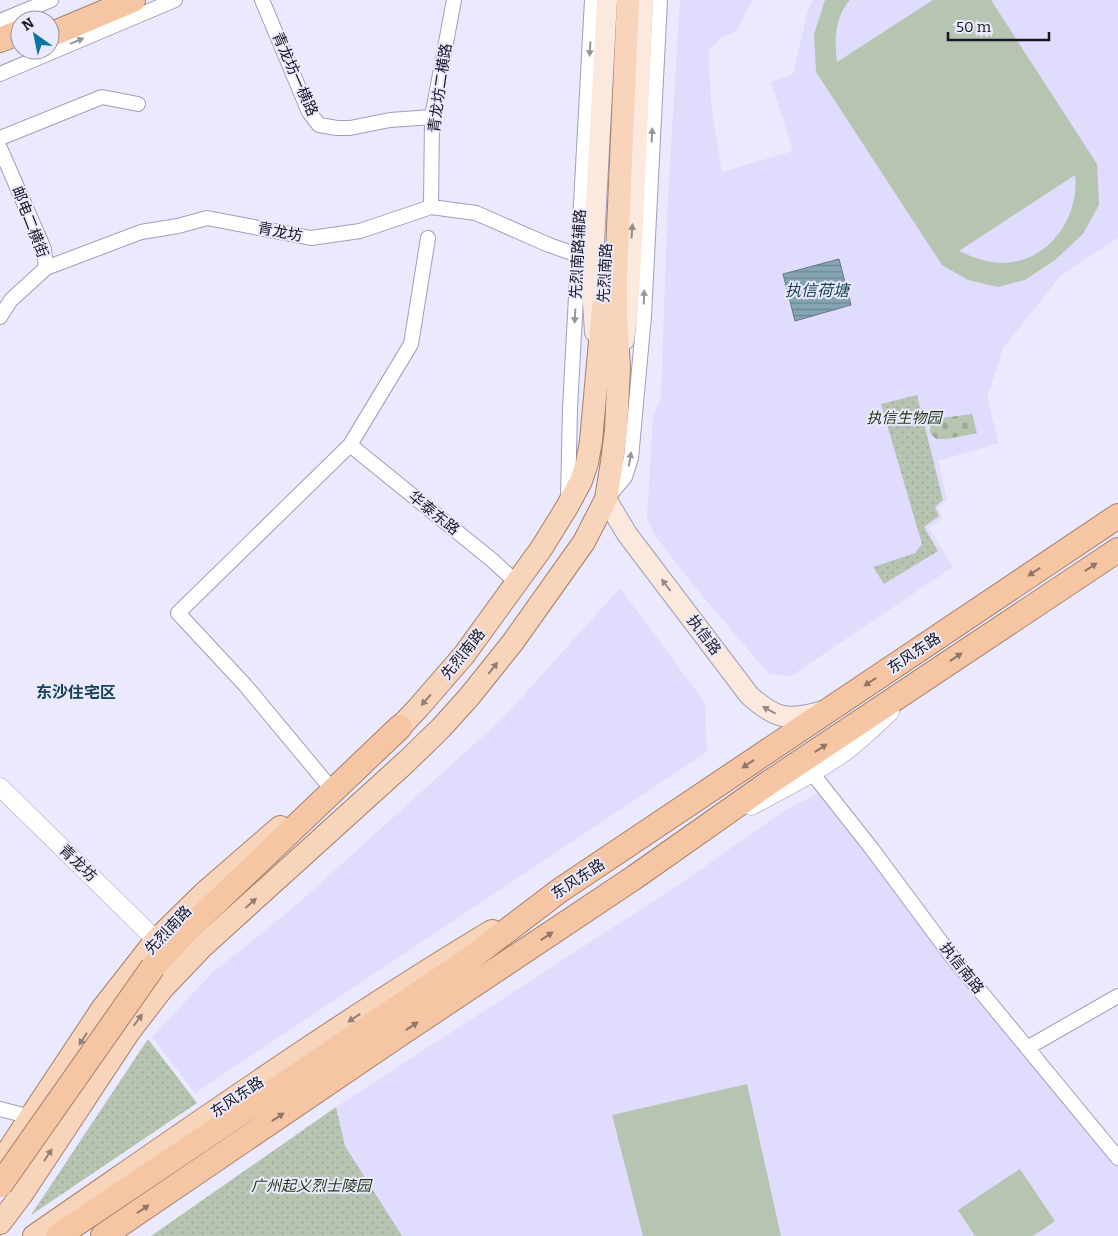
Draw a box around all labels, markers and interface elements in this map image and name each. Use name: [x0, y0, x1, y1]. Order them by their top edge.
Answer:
north arrow: [10, 10, 60, 60]
scale bar: [948, 10, 1049, 42]
text: N: [19, 14, 38, 35]
text: 50 m: [956, 18, 992, 36]
street label: 青龙坊一横路: [268, 29, 322, 119]
one-way arrow: [70, 37, 84, 45]
one-way arrow: [585, 41, 593, 57]
street label: 青龙坊二横路: [425, 42, 455, 134]
one-way arrow: [649, 126, 657, 142]
street label: 邮电二横街: [8, 184, 52, 260]
street label: 先烈南路辅路: [567, 209, 589, 299]
street label: 青龙坊: [256, 219, 304, 245]
one-way arrow: [629, 223, 637, 239]
street label: 先烈南路: [594, 243, 616, 303]
water label: 执信荷塘: [785, 281, 852, 300]
one-way arrow: [641, 289, 649, 305]
one-way arrow: [571, 308, 579, 324]
park label: 执信生物园: [866, 409, 943, 427]
one-way arrow: [627, 450, 635, 466]
street label: 华泰东路: [405, 487, 463, 539]
one-way arrow: [1085, 562, 1098, 572]
one-way arrow: [1027, 567, 1041, 577]
one-way arrow: [661, 579, 672, 592]
street label: 执信路: [683, 612, 725, 658]
street label: 先烈南路: [437, 625, 489, 683]
street label: 东风东路: [884, 629, 944, 677]
one-way arrow: [949, 652, 963, 662]
one-way arrow: [487, 662, 498, 675]
one-way arrow: [863, 678, 877, 687]
district label: 东沙住宅区: [36, 683, 116, 702]
one-way arrow: [420, 693, 432, 705]
one-way arrow: [762, 706, 776, 714]
one-way arrow: [814, 743, 828, 753]
one-way arrow: [742, 760, 755, 769]
street label: 青龙坊: [56, 841, 100, 885]
street label: 东风东路: [548, 855, 608, 903]
one-way arrow: [244, 897, 256, 909]
street label: 先烈南路: [141, 902, 195, 958]
one-way arrow: [541, 931, 554, 941]
street label: 执信南路: [936, 939, 988, 997]
one-way arrow: [347, 1013, 360, 1023]
one-way arrow: [133, 1014, 144, 1027]
one-way arrow: [405, 1021, 419, 1031]
one-way arrow: [78, 1032, 88, 1046]
street label: 东风东路: [207, 1073, 267, 1121]
one-way arrow: [271, 1112, 284, 1122]
one-way arrow: [43, 1148, 53, 1161]
park label: 广州起义烈士陵园: [251, 1177, 373, 1195]
one-way arrow: [136, 1204, 150, 1213]

